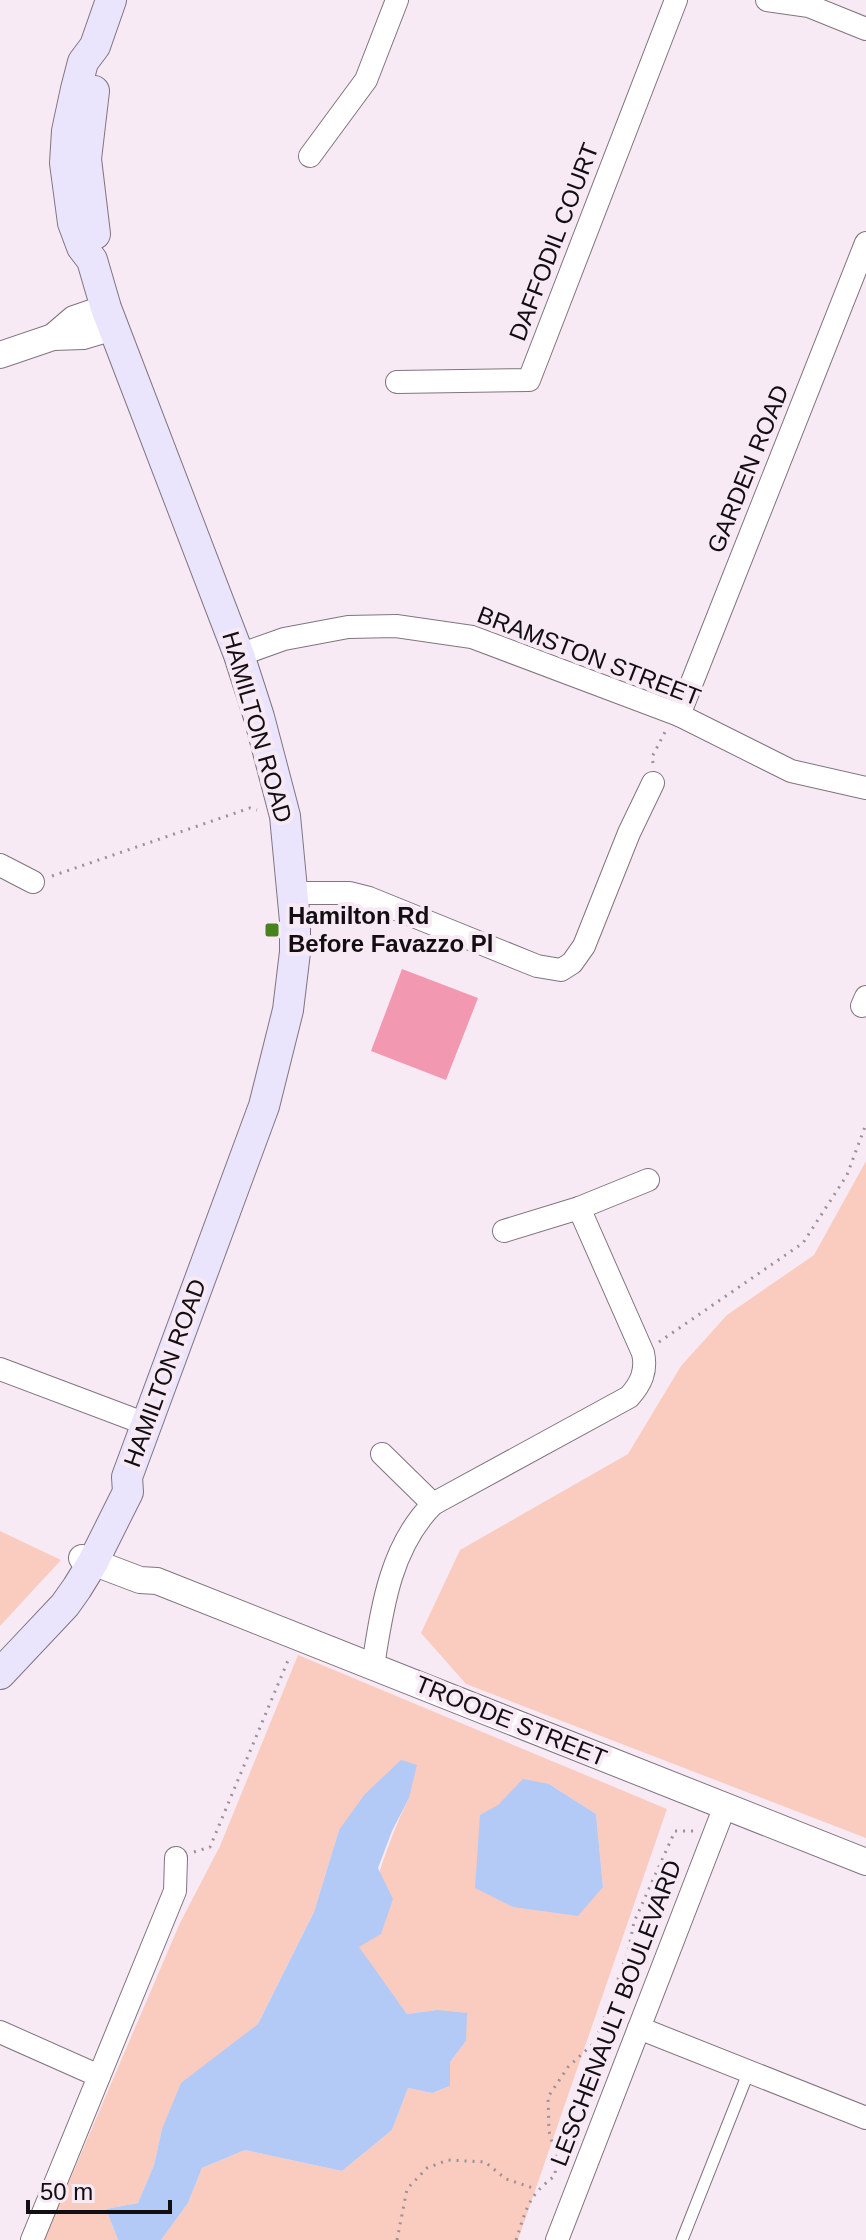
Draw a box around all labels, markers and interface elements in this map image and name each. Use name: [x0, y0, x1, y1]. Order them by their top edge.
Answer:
street label: DAFFODIL COURT: [503, 139, 604, 344]
street label: GARDEN ROAD: [702, 381, 794, 557]
street label: BRAMSTON STREET: [474, 600, 705, 711]
street label: HAMILTON ROAD: [217, 628, 298, 826]
place label: Hamilton Rd Before Favazzo Pl: [288, 902, 493, 957]
marker: Hamilton Rd Before Favazzo Pl: [263, 921, 281, 939]
street label: HAMILTON ROAD: [118, 1275, 211, 1470]
street label: TROODE STREET: [412, 1670, 611, 1771]
street label: LESCHENAULT BOULEVARD: [545, 1856, 686, 2170]
scale bar: [28, 2164, 170, 2214]
text: 50 m: [40, 2178, 93, 2205]

